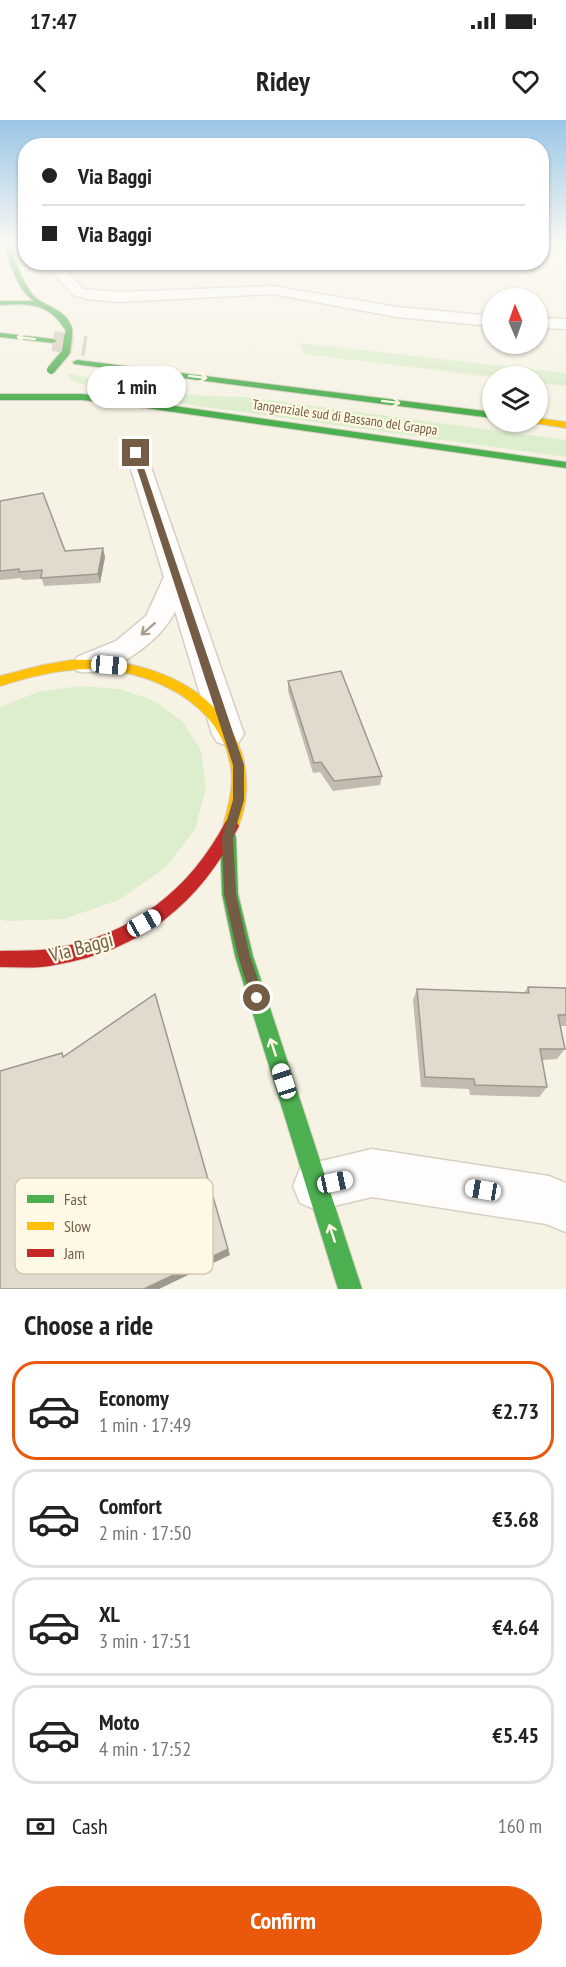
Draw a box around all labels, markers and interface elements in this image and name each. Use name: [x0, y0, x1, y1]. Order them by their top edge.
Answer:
text: 17:47: [30, 7, 78, 35]
text: Ridey: [256, 64, 310, 98]
icon: back: [24, 65, 57, 98]
icon: heart: [509, 65, 542, 98]
text: Via Baggi: [78, 162, 152, 190]
text: Via Baggi: [78, 220, 152, 248]
north arrow: [482, 288, 548, 354]
map controls: [482, 288, 548, 432]
one-way arrow: [17, 333, 37, 344]
callout: 1 min: [86, 366, 186, 408]
button: layers: [482, 366, 548, 432]
one-way arrow: [187, 372, 207, 383]
text: 1 min: [116, 374, 157, 400]
street label: Tangenziale sud di Bassano del Grappa: [251, 395, 439, 439]
one-way arrow: [381, 397, 401, 408]
route end: [122, 439, 149, 466]
one-way arrow: [140, 622, 156, 635]
car: [90, 654, 128, 676]
car: [124, 906, 164, 940]
street label: Via Baggi: [45, 926, 116, 968]
route start: [243, 984, 270, 1011]
one-way arrow: [267, 1038, 278, 1057]
car: [270, 1061, 298, 1101]
car: [316, 1169, 354, 1195]
legend: [15, 1178, 213, 1274]
car: [464, 1178, 502, 1202]
text: Fast: [64, 1189, 87, 1209]
text: Slow: [64, 1216, 91, 1236]
one-way arrow: [326, 1224, 337, 1243]
text: Jam: [63, 1243, 85, 1263]
text: Choose a ride: [24, 1308, 153, 1342]
icon: car: [27, 1384, 81, 1438]
text: Economy: [99, 1384, 169, 1412]
text: €2.73: [492, 1397, 539, 1425]
text: 1 min · 17:49: [99, 1412, 191, 1438]
icon: car: [27, 1492, 81, 1546]
text: Comfort: [99, 1492, 162, 1520]
text: €3.68: [492, 1505, 539, 1533]
text: 2 min · 17:50: [99, 1520, 191, 1546]
icon: car: [27, 1600, 81, 1654]
text: XL: [99, 1600, 120, 1628]
text: €4.64: [492, 1613, 539, 1641]
text: 3 min · 17:51: [99, 1628, 191, 1654]
icon: car: [27, 1708, 81, 1762]
text: Moto: [99, 1708, 140, 1736]
text: €5.45: [492, 1721, 539, 1749]
text: 4 min · 17:52: [99, 1736, 191, 1762]
icon: cash: [24, 1810, 57, 1843]
text: Cash: [72, 1812, 108, 1840]
text: 160 m: [498, 1813, 542, 1839]
button: Confirm: [24, 1886, 542, 1955]

